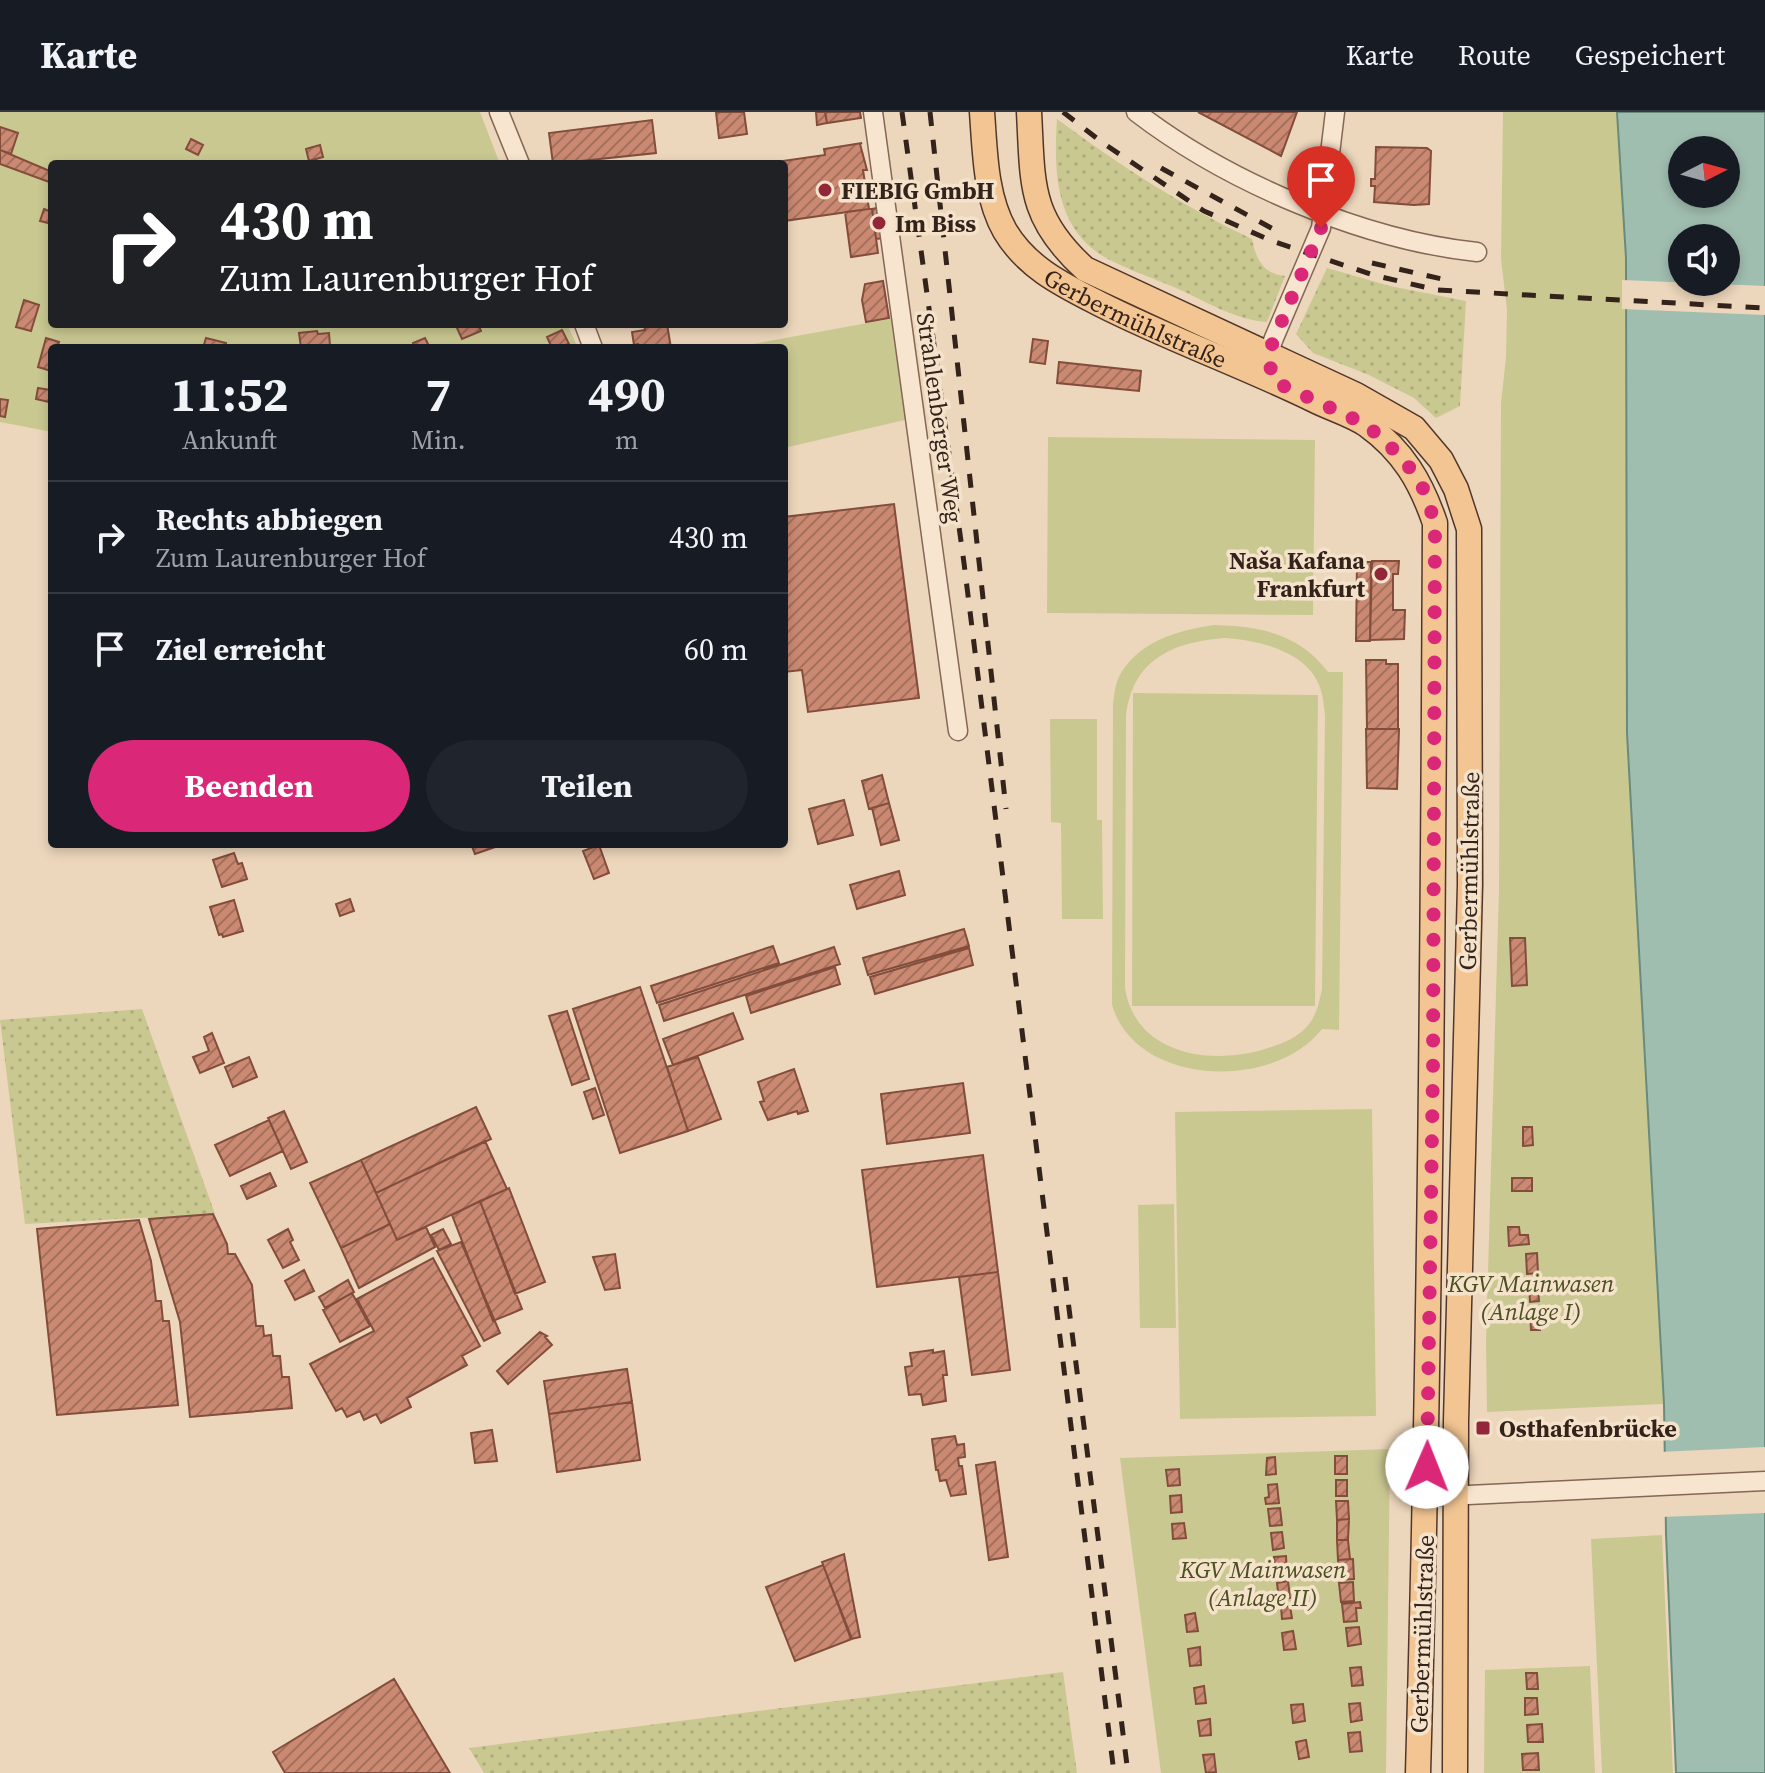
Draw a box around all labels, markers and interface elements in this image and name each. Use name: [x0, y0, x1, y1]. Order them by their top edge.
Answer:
text: Karte: [40, 29, 137, 81]
text: Karte: [1346, 36, 1414, 74]
text: Route: [1458, 36, 1531, 74]
text: Gespeichert: [1575, 36, 1725, 74]
north arrow: [1668, 136, 1740, 208]
map controls: [1668, 136, 1740, 296]
pin: [1287, 146, 1355, 228]
icon: arrive: [1299, 158, 1343, 202]
place label: FIEBIG GmbH: [841, 174, 994, 207]
text: 430 m: [220, 181, 374, 258]
marker: FIEBIG GmbH: [816, 181, 834, 199]
icon: right: [88, 192, 192, 296]
place label: Im Biss: [895, 207, 976, 240]
marker: Im Biss: [870, 214, 888, 232]
button: sound: [1668, 224, 1740, 296]
text: Zum Laurenburger Hof: [220, 254, 594, 303]
street label: Gerbermühlstraße: [1038, 260, 1232, 375]
street label: Strahlenberger Weg: [909, 311, 971, 525]
text: 11:52: [170, 361, 289, 427]
text: 7: [425, 361, 451, 427]
text: 490: [588, 361, 666, 427]
text: Ankunft: [182, 422, 277, 458]
text: Min.: [411, 422, 466, 458]
text: m: [615, 422, 639, 458]
text: Rechts abbiegen: [156, 499, 383, 540]
icon: right: [88, 515, 132, 559]
text: 430 m: [669, 517, 748, 558]
text: Zum Laurenburger Hof: [156, 540, 426, 576]
place label: Naša Kafana Frankfurt: [1229, 544, 1365, 605]
marker: Naša Kafana Frankfurt: [1372, 565, 1390, 583]
icon: arrive: [88, 627, 132, 671]
text: Ziel erreicht: [156, 629, 325, 670]
text: 60 m: [684, 629, 748, 670]
button: Beenden: [88, 740, 410, 832]
button: Teilen: [426, 740, 748, 832]
street label: Gerbermühlstraße: [1451, 771, 1487, 971]
park label: KGV Mainwasen (Anlage I): [1447, 1267, 1615, 1328]
place label: Osthafenbrücke: [1499, 1412, 1677, 1445]
marker: Osthafenbrücke: [1474, 1419, 1492, 1437]
position arrow: [1385, 1425, 1469, 1509]
street label: Gerbermühlstraße: [1402, 1534, 1442, 1734]
park label: KGV Mainwasen (Anlage II): [1179, 1553, 1347, 1614]

